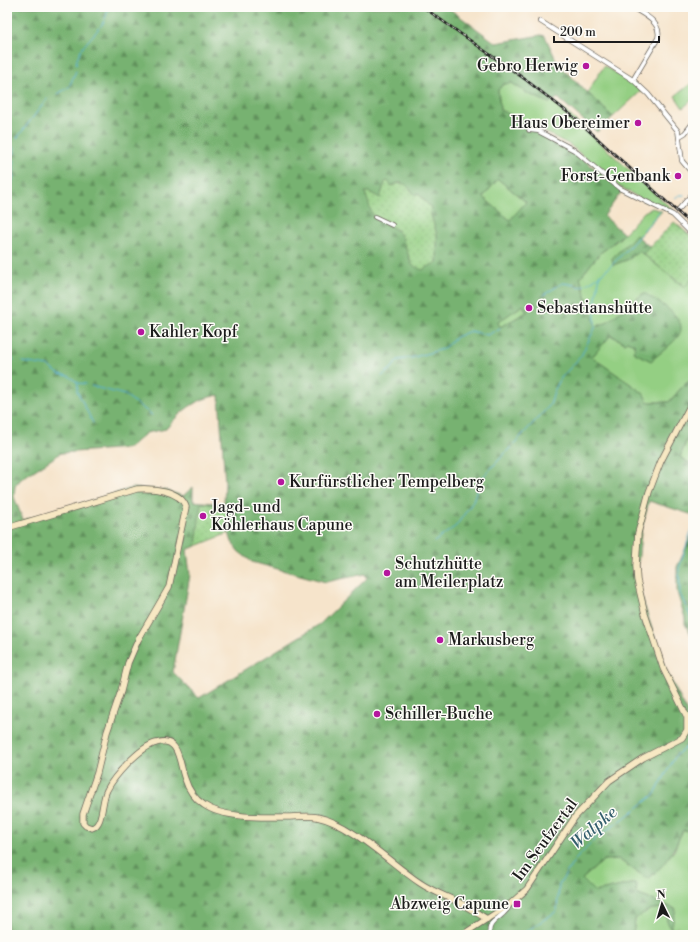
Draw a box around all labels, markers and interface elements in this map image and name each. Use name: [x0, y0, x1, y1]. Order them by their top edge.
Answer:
scale bar: [554, 18, 659, 44]
text: 200 m: [560, 25, 596, 40]
place label: Gebro Herwig: [477, 56, 579, 76]
marker: Gebro Herwig: [581, 61, 591, 71]
place label: Haus Obereimer: [511, 113, 630, 133]
marker: Haus Obereimer: [633, 118, 643, 128]
place label: Forst-Genbank: [561, 166, 672, 186]
marker: Forst-Genbank: [673, 171, 683, 181]
place label: Sebastianshütte: [537, 298, 652, 318]
marker: Sebastianshütte: [524, 303, 534, 313]
place label: Kahler Kopf: [149, 322, 239, 342]
marker: Kahler Kopf: [136, 327, 146, 337]
place label: Kurfürstlicher Tempelberg: [289, 472, 485, 492]
marker: Kurfürstlicher Tempelberg: [276, 477, 286, 487]
place label: Jagd- und Köhlerhaus Capune: [210, 497, 353, 535]
marker: Jagd- und Köhlerhaus Capune: [198, 511, 208, 521]
place label: Schutzhütte am Meilerplatz: [395, 554, 504, 592]
marker: Schutzhütte am Meilerplatz: [382, 568, 392, 578]
place label: Markusberg: [448, 630, 535, 650]
marker: Markusberg: [435, 635, 445, 645]
place label: Schiller-Buche: [385, 704, 493, 724]
marker: Schiller-Buche: [372, 709, 382, 719]
street label: Im Seufzertal: [508, 795, 582, 885]
water label: Walpke: [566, 802, 622, 854]
north arrow: [642, 884, 682, 924]
text: N: [656, 888, 666, 902]
place label: Abzweig Capune: [390, 894, 509, 914]
marker: Abzweig Capune: [512, 899, 522, 909]

